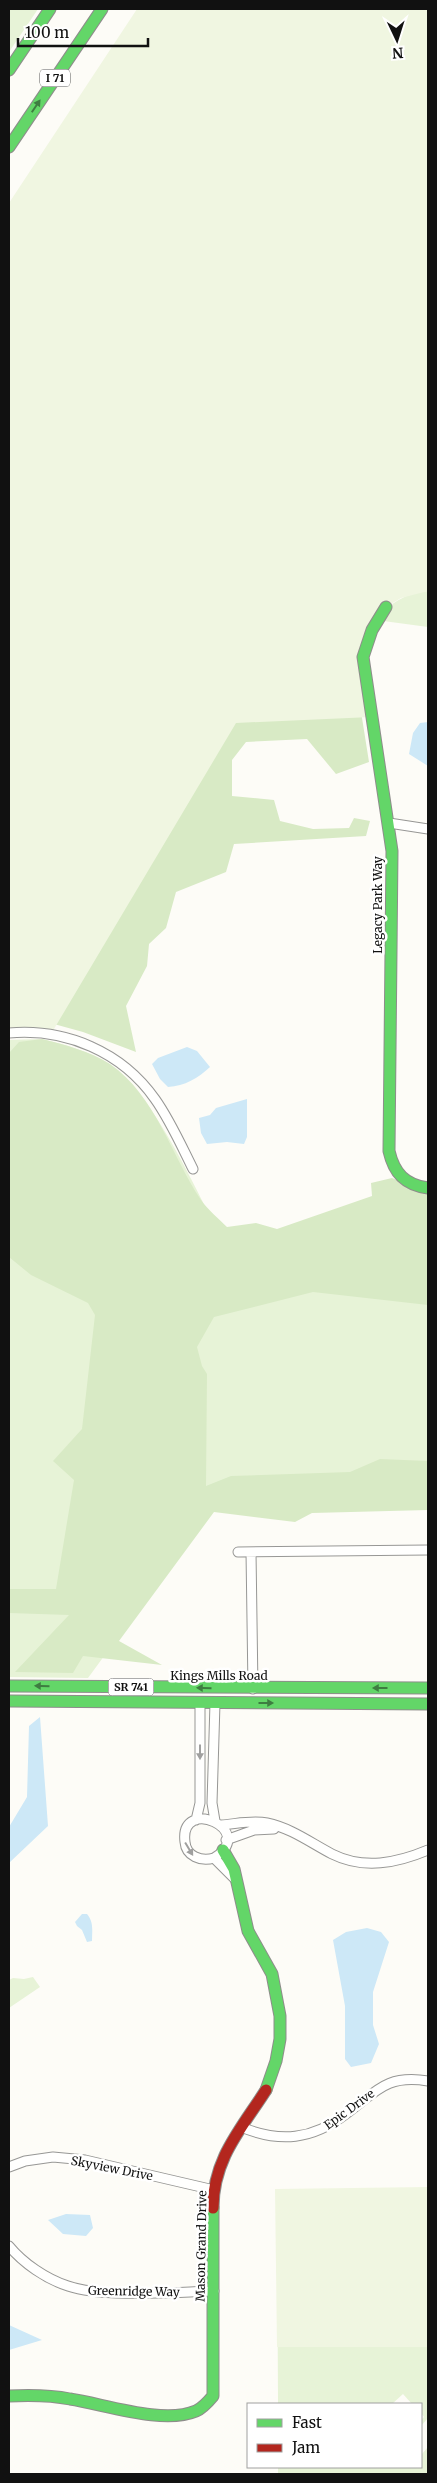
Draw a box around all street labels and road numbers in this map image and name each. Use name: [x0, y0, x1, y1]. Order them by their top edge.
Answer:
road number: I 71: [40, 70, 70, 86]
street label: Legacy Park Way: [370, 856, 385, 954]
street label: Kings Mills Road: [170, 1668, 268, 1683]
road number: SR 741: [108, 1678, 154, 1695]
street label: Epic Drive: [321, 2086, 377, 2132]
street label: Skyview Drive: [70, 2153, 154, 2183]
street label: Mason Grand Drive: [193, 2190, 209, 2302]
street label: Greenridge Way: [88, 2283, 180, 2299]

